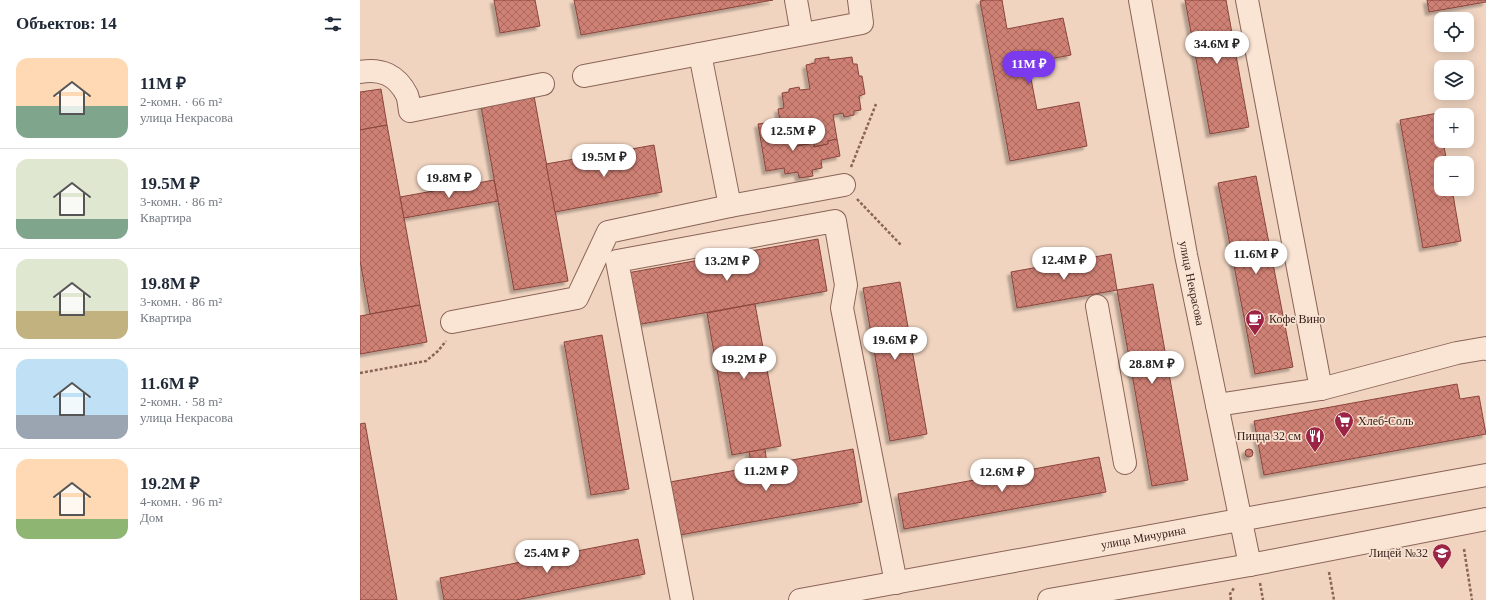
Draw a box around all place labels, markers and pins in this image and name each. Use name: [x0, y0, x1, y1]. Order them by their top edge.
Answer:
pin: 34.6M ₽: [1180, 31, 1254, 65]
pin: 11M ₽: [1001, 51, 1057, 85]
pin: 12.5M ₽: [756, 118, 830, 152]
pin: 19.5M ₽: [567, 144, 641, 178]
pin: 19.8M ₽: [412, 165, 486, 199]
pin: 11.6M ₽: [1219, 241, 1293, 275]
pin: 12.4M ₽: [1027, 247, 1101, 281]
pin: 13.2M ₽: [690, 248, 764, 282]
cafe icon: Кофе Вино: [1244, 308, 1266, 336]
place label: Кофе Вино: [1269, 312, 1325, 326]
pin: 19.6M ₽: [858, 327, 932, 361]
pin: 19.2M ₽: [707, 346, 781, 380]
pin: 28.8M ₽: [1115, 351, 1189, 385]
supermarket icon: Хлеб-Соль: [1333, 410, 1355, 438]
place label: Хлеб-Соль: [1358, 414, 1414, 428]
restaurant icon: Пицца 32 см: [1304, 425, 1326, 453]
place label: Пицца 32 см: [1237, 429, 1301, 443]
pin: 11.2M ₽: [729, 458, 803, 492]
pin: 12.6M ₽: [965, 459, 1039, 493]
pin: 25.4M ₽: [510, 540, 584, 574]
school or university icon: Лицей №32: [1431, 542, 1453, 570]
place label: Лицей №32: [1369, 546, 1428, 560]

